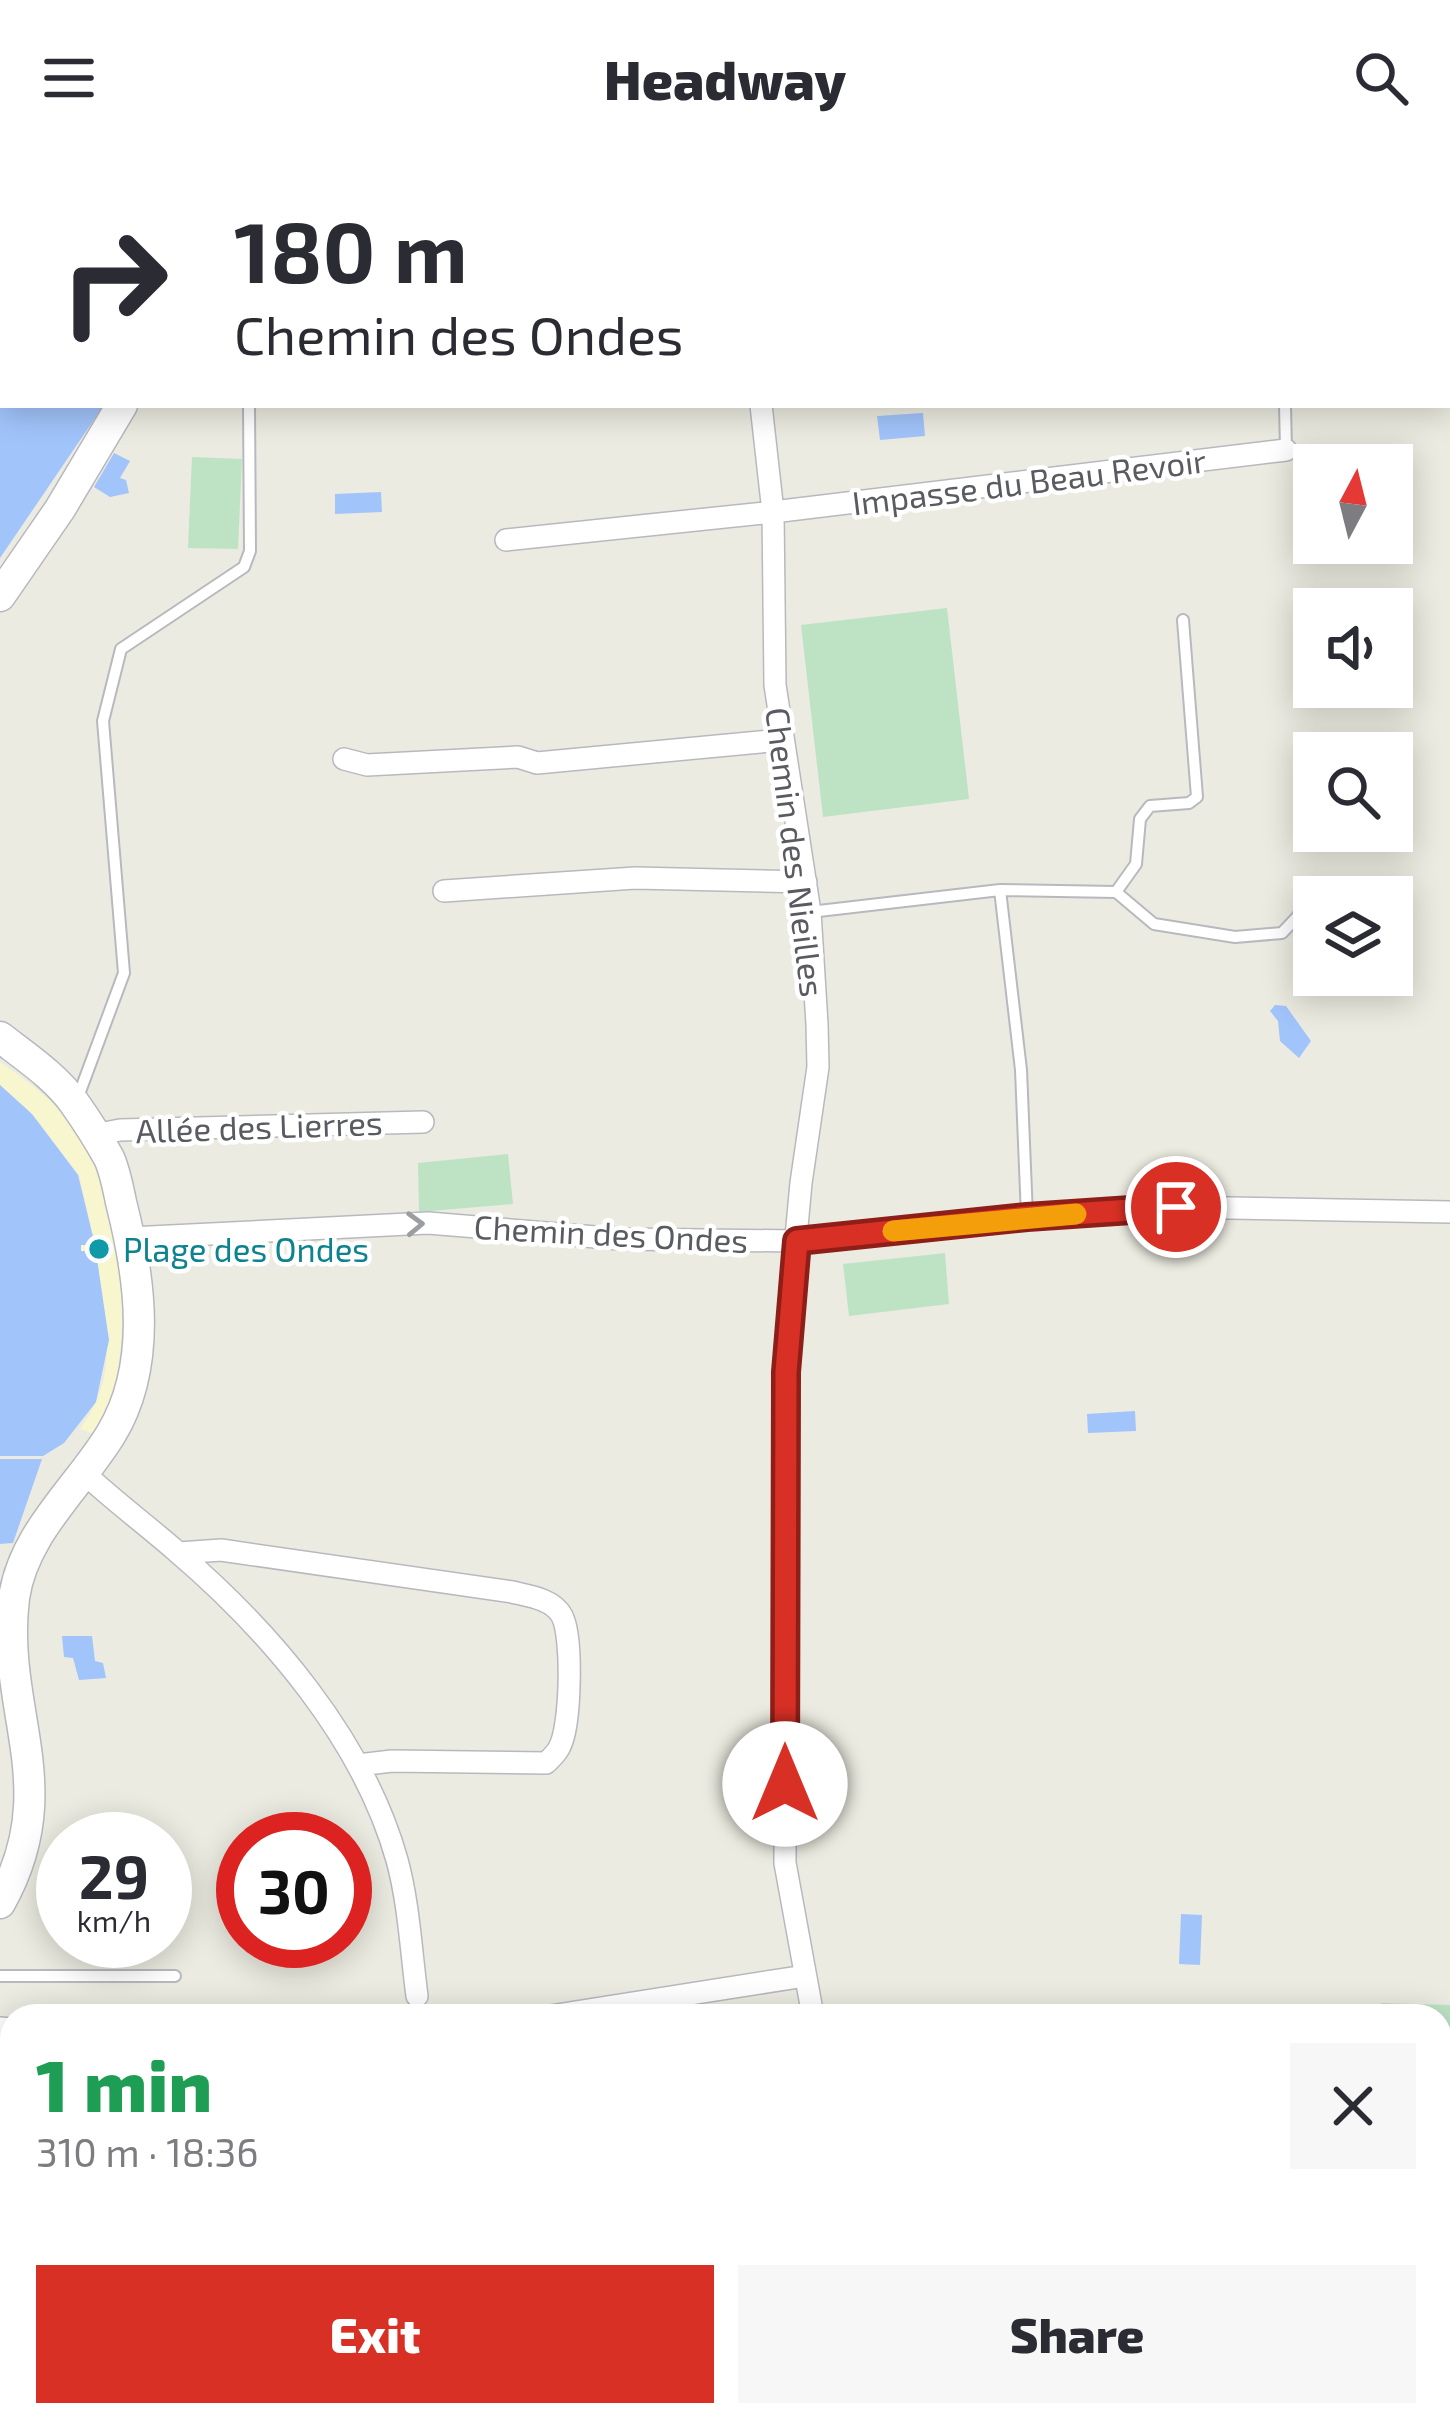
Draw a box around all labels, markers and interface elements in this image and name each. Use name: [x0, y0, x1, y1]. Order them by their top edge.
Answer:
icon: menu: [36, 45, 102, 111]
icon: search: [1348, 45, 1414, 111]
text: Headway: [604, 46, 846, 111]
text: 180 m: [234, 199, 468, 300]
icon: right: [36, 204, 192, 360]
text: Chemin des Ondes: [234, 301, 684, 366]
street label: Impasse du Beau Revoir: [850, 439, 1208, 523]
north arrow: [1293, 444, 1413, 564]
map controls: [1293, 444, 1413, 996]
button: sound: [1293, 588, 1413, 708]
street label: Chemin des Nieilles: [758, 705, 834, 999]
button: search: [1293, 732, 1413, 852]
button: layers: [1293, 876, 1413, 996]
street label: Allée des Lierres: [135, 1102, 383, 1150]
pin: [1125, 1156, 1227, 1258]
icon: arrive: [1143, 1174, 1209, 1240]
street label: Chemin des Ondes: [473, 1206, 749, 1260]
one-way arrow: [406, 1212, 425, 1238]
place label: Plage des Ondes: [123, 1229, 369, 1269]
marker: Plage des Ondes: [86, 1236, 112, 1262]
position arrow: [722, 1721, 848, 1847]
speed limit sign: 30: [216, 1812, 372, 1968]
text: 29: [79, 1839, 149, 1911]
text: km/h: [77, 1902, 151, 1938]
text: 1 min: [36, 2040, 212, 2126]
button: close: [1290, 2043, 1416, 2169]
text: 310 m · 18:36: [36, 2128, 259, 2175]
button: Exit: [36, 2265, 714, 2403]
button: Share: [738, 2265, 1416, 2403]

